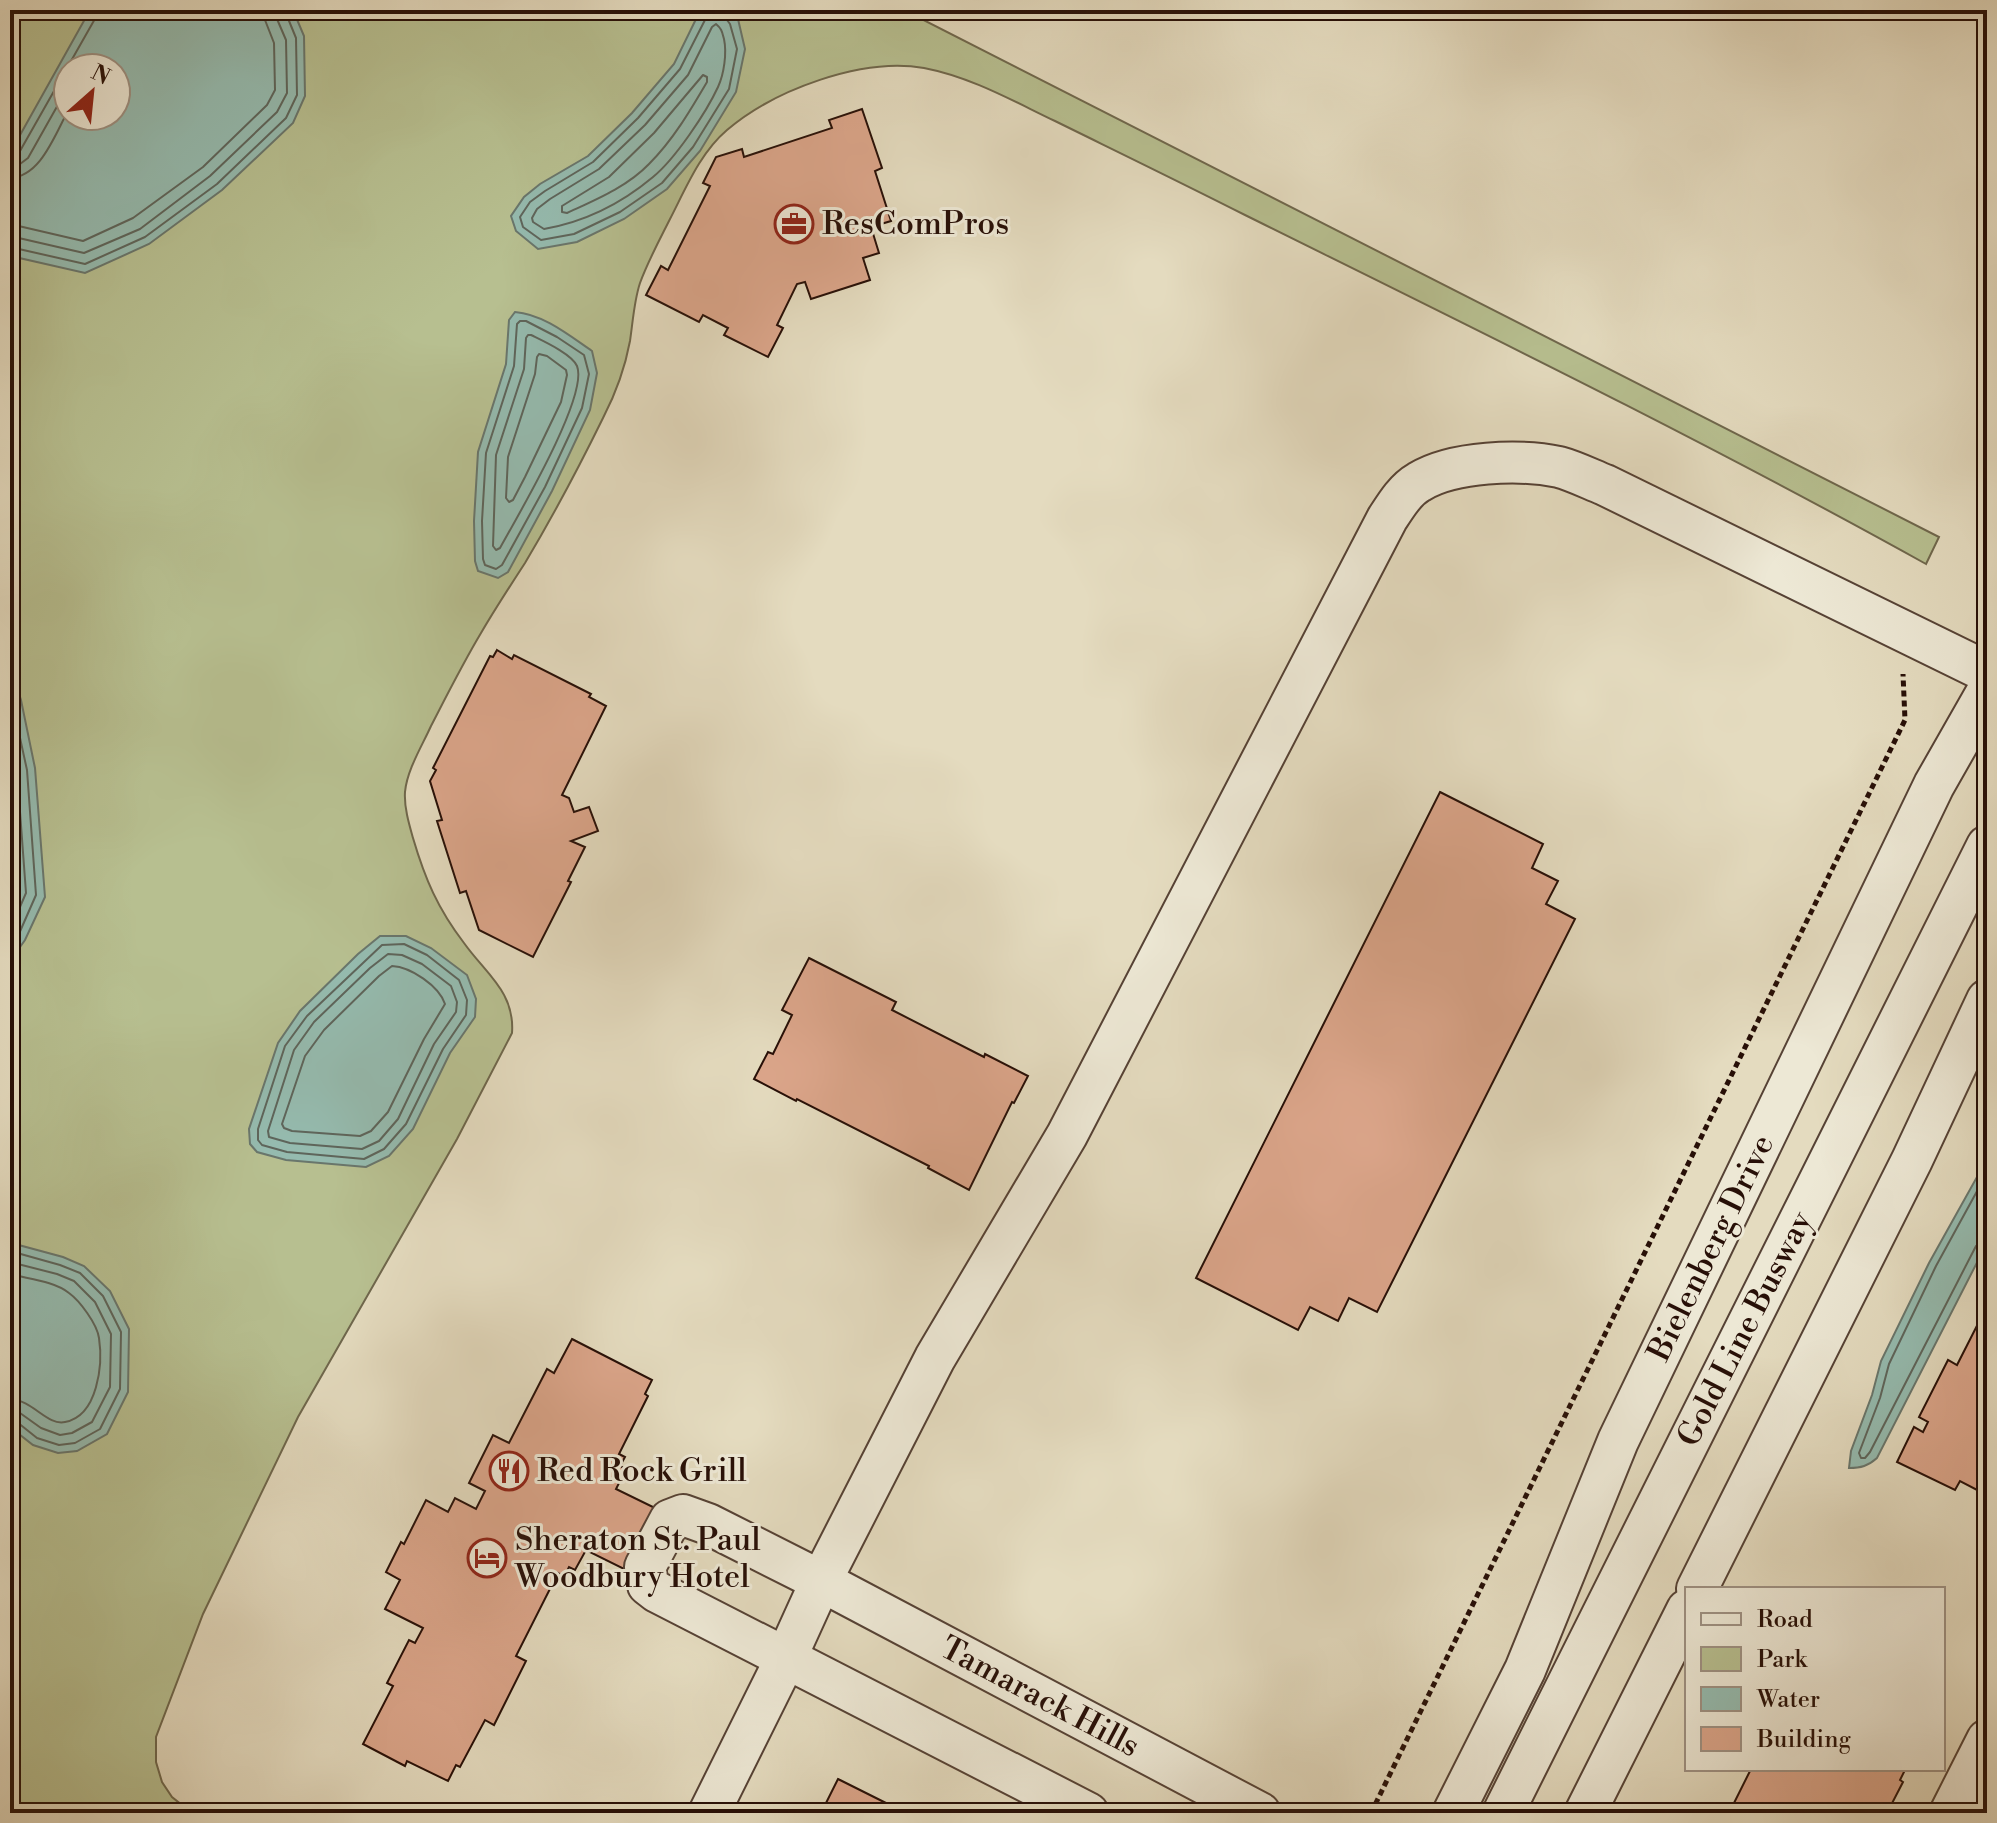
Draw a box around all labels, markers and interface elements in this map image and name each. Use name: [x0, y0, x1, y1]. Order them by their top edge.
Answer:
north arrow: [52, 52, 132, 132]
text: N: [87, 60, 115, 92]
office icon: ResComPros: [773, 203, 815, 245]
place label: ResComPros: [822, 204, 1009, 244]
street label: Bielenberg Drive: [1639, 1128, 1783, 1368]
street label: Gold Line Busway: [1669, 1204, 1822, 1453]
restaurant icon: Red Rock Grill: [488, 1450, 530, 1492]
place label: Red Rock Grill: [537, 1451, 747, 1491]
place label: Sheraton St. Paul Woodbury Hotel: [514, 1520, 761, 1597]
hotel icon: Sheraton St. Paul Woodbury Hotel: [466, 1537, 508, 1579]
legend: [1685, 1587, 1945, 1771]
text: Road: [1757, 1605, 1813, 1635]
street label: Tamarack Hills: [934, 1628, 1146, 1766]
text: Park: [1757, 1645, 1808, 1675]
text: Water: [1756, 1685, 1820, 1715]
text: Building: [1756, 1725, 1851, 1755]

